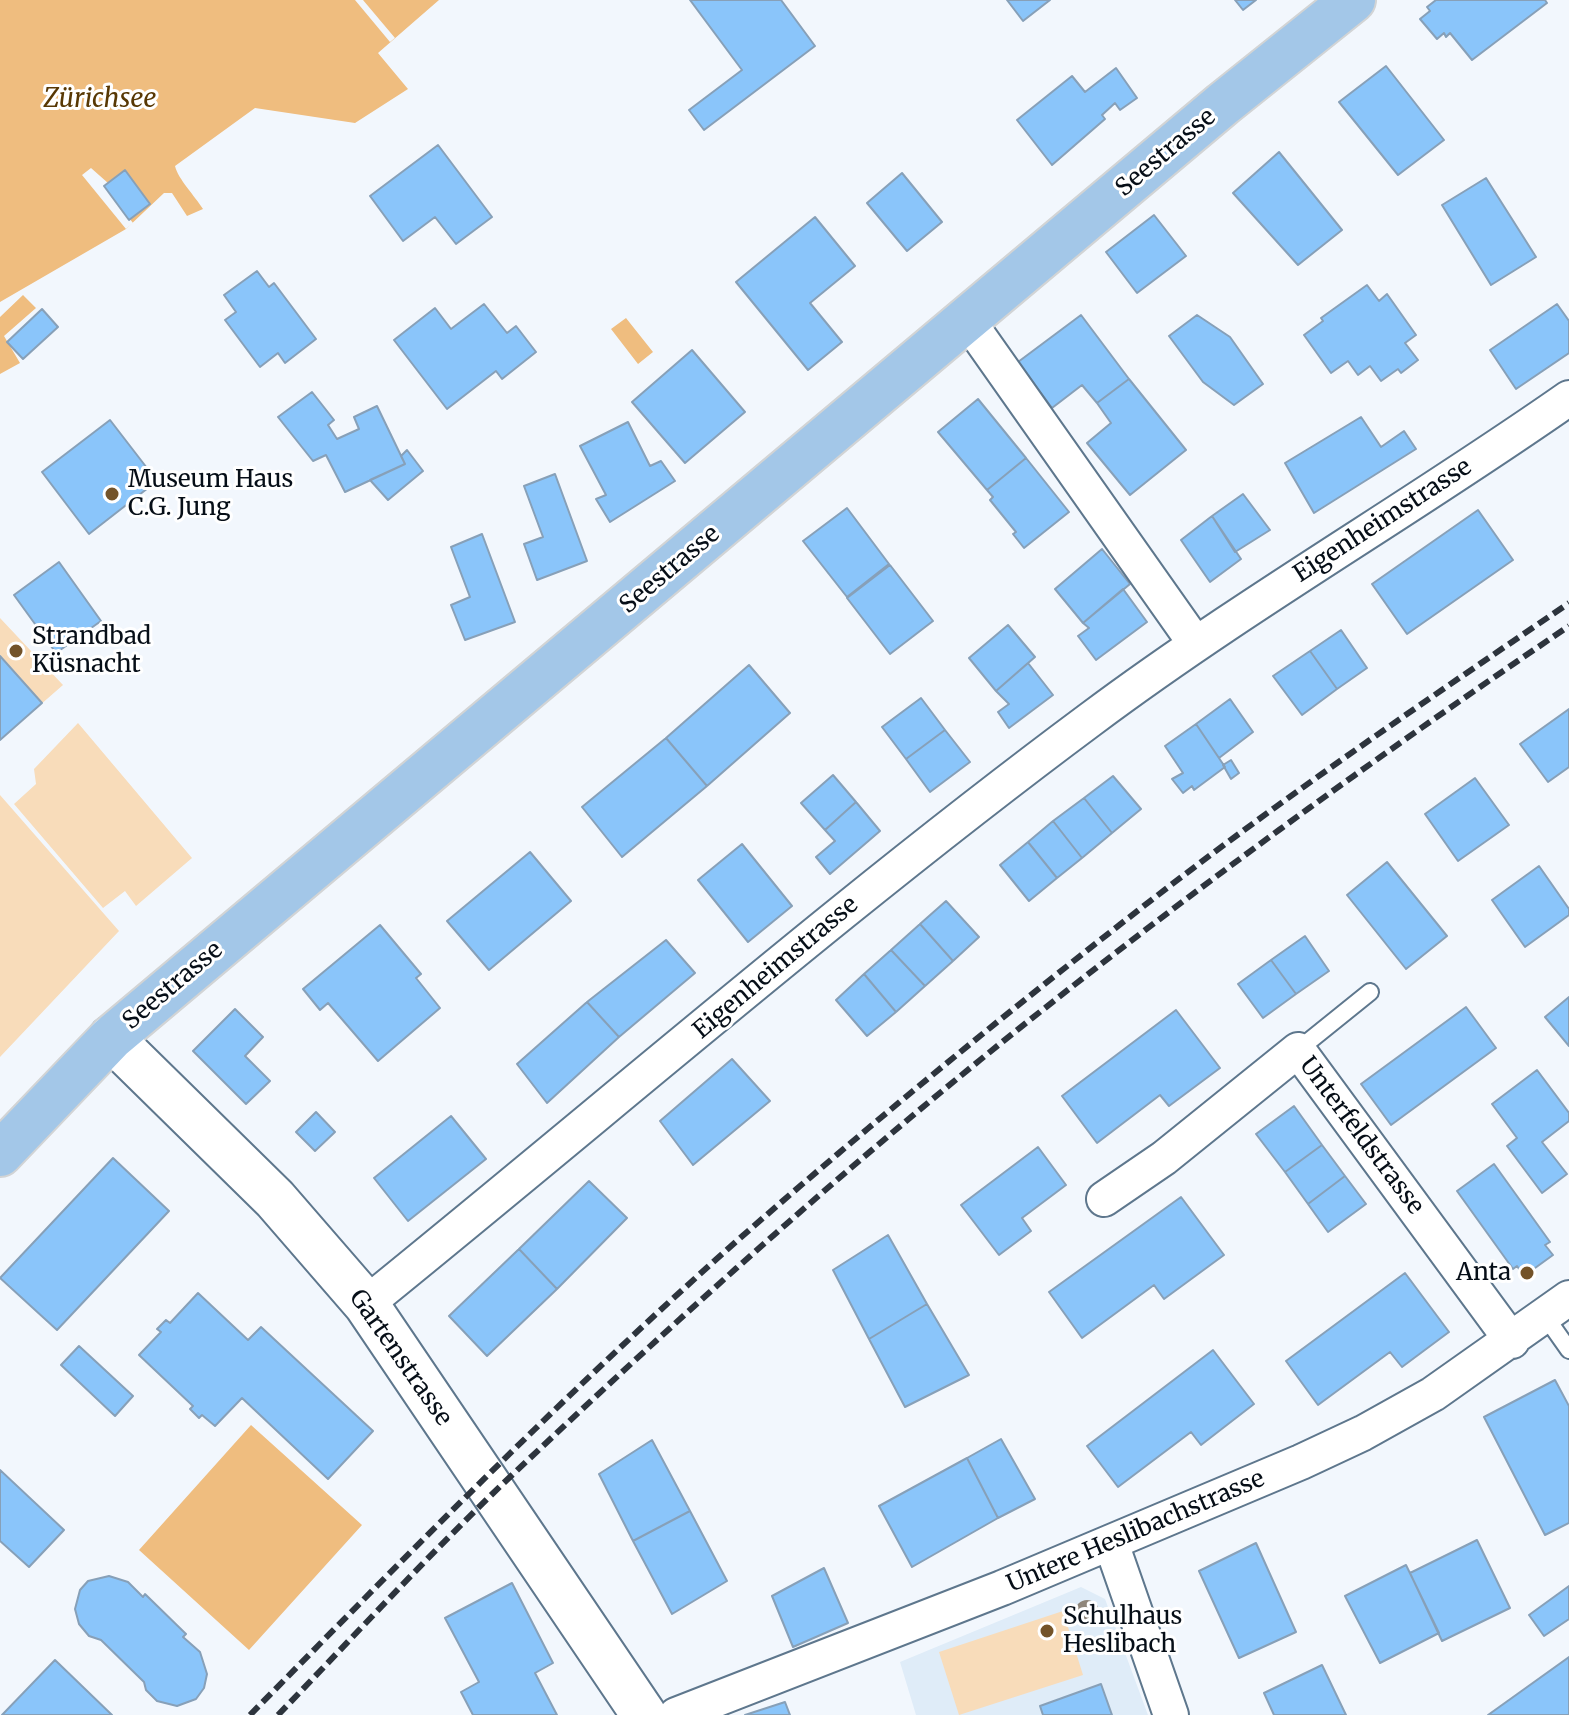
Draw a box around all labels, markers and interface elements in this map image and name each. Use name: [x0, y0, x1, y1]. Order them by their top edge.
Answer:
water label: Zürichsee: [44, 84, 156, 116]
street label: Seestrasse: [1110, 103, 1222, 203]
street label: Eigenheimstrasse: [1289, 453, 1477, 589]
place label: Museum Haus C.G. Jung: [128, 466, 293, 522]
marker: Museum Haus C.G. Jung: [103, 485, 121, 503]
street label: Seestrasse: [614, 520, 726, 620]
place label: Strandbad Küsnacht: [32, 623, 151, 679]
marker: Strandbad Küsnacht: [7, 642, 25, 660]
street label: Eigenheimstrasse: [688, 891, 864, 1045]
street label: Seestrasse: [117, 936, 229, 1036]
street label: Unterfeldstrasse: [1293, 1052, 1429, 1220]
place label: Anta: [1456, 1259, 1511, 1287]
marker: Anta: [1518, 1264, 1536, 1282]
street label: Gartenstrasse: [343, 1284, 457, 1432]
street label: Untere Heslibachstrasse: [1003, 1465, 1269, 1599]
place label: Schulhaus Heslibach: [1063, 1603, 1182, 1659]
marker: Schulhaus Heslibach: [1038, 1622, 1056, 1640]

